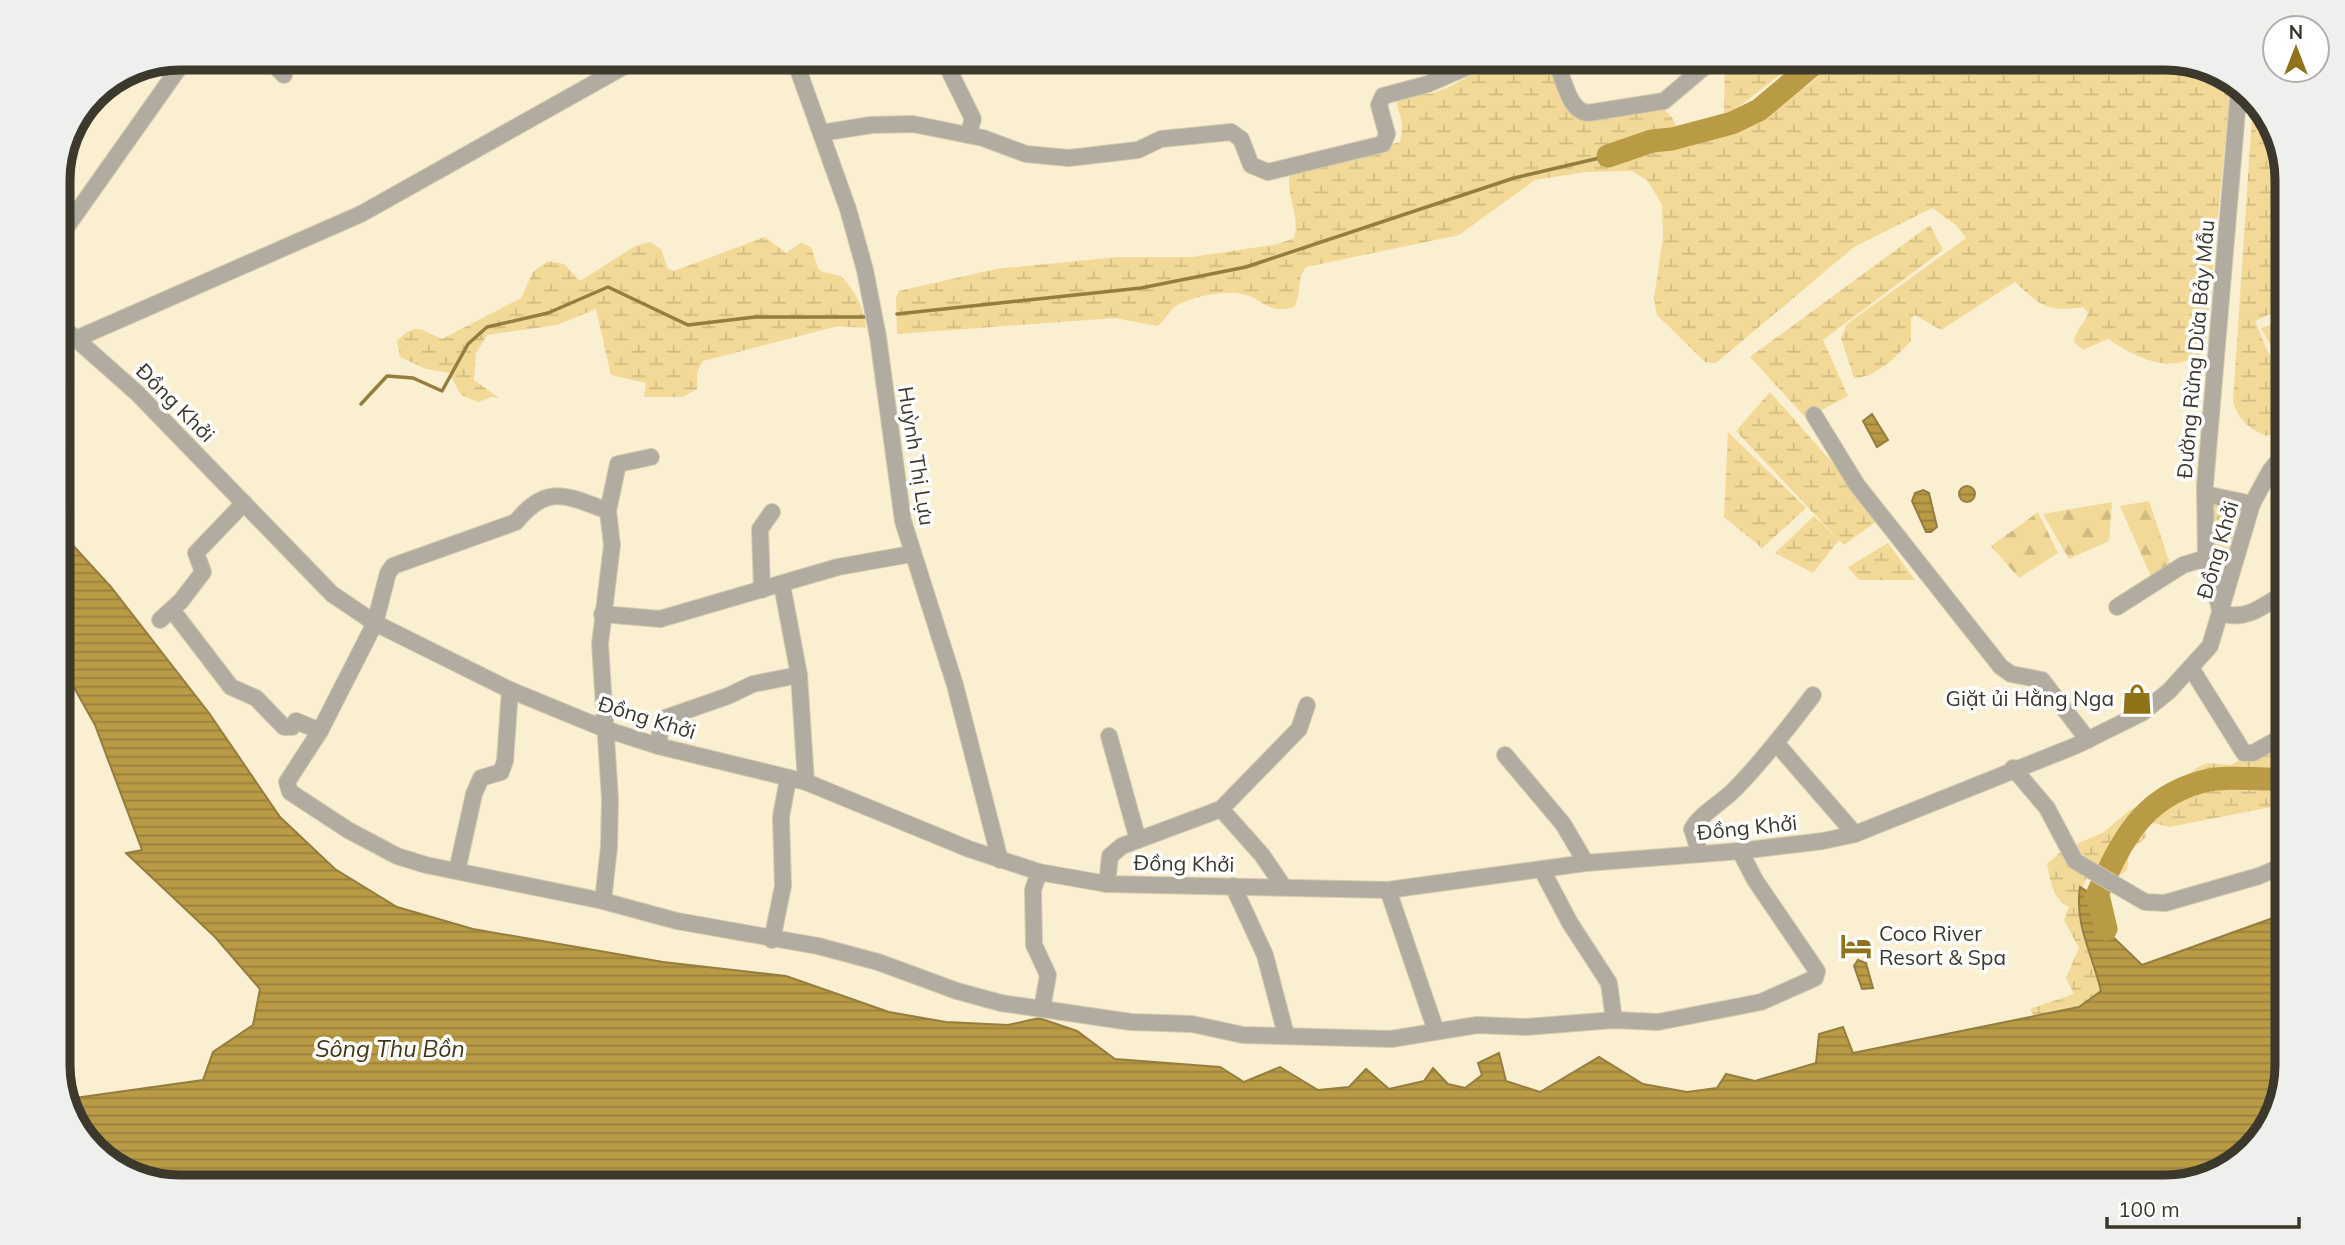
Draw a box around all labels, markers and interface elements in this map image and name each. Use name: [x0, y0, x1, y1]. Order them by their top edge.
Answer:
north arrow: [2261, 14, 2331, 84]
text: N: [2289, 20, 2303, 44]
street label: Đường Rừng Dừa Bảy Mẫu: [2171, 218, 2219, 479]
street label: Đồng Khởi: [131, 357, 221, 447]
street label: Huỳnh Thị Lựu: [893, 384, 941, 527]
street label: Đồng Khởi: [2191, 498, 2243, 602]
shop icon: Giặt ủi Hằng Nga: [2120, 682, 2154, 716]
place label: Giặt ủi Hằng Nga: [1946, 685, 2114, 711]
street label: Đồng Khởi: [595, 690, 699, 744]
street label: Đồng Khởi: [1695, 809, 1798, 845]
street label: Đồng Khởi: [1133, 849, 1235, 877]
place label: Coco River Resort & Spa: [1879, 920, 2006, 970]
hotel icon: Coco River Resort & Spa: [1839, 929, 1873, 963]
water label: Sông Thu Bồn: [315, 1034, 465, 1063]
scale bar: [2107, 1186, 2300, 1230]
text: 100 m: [2118, 1196, 2180, 1222]

